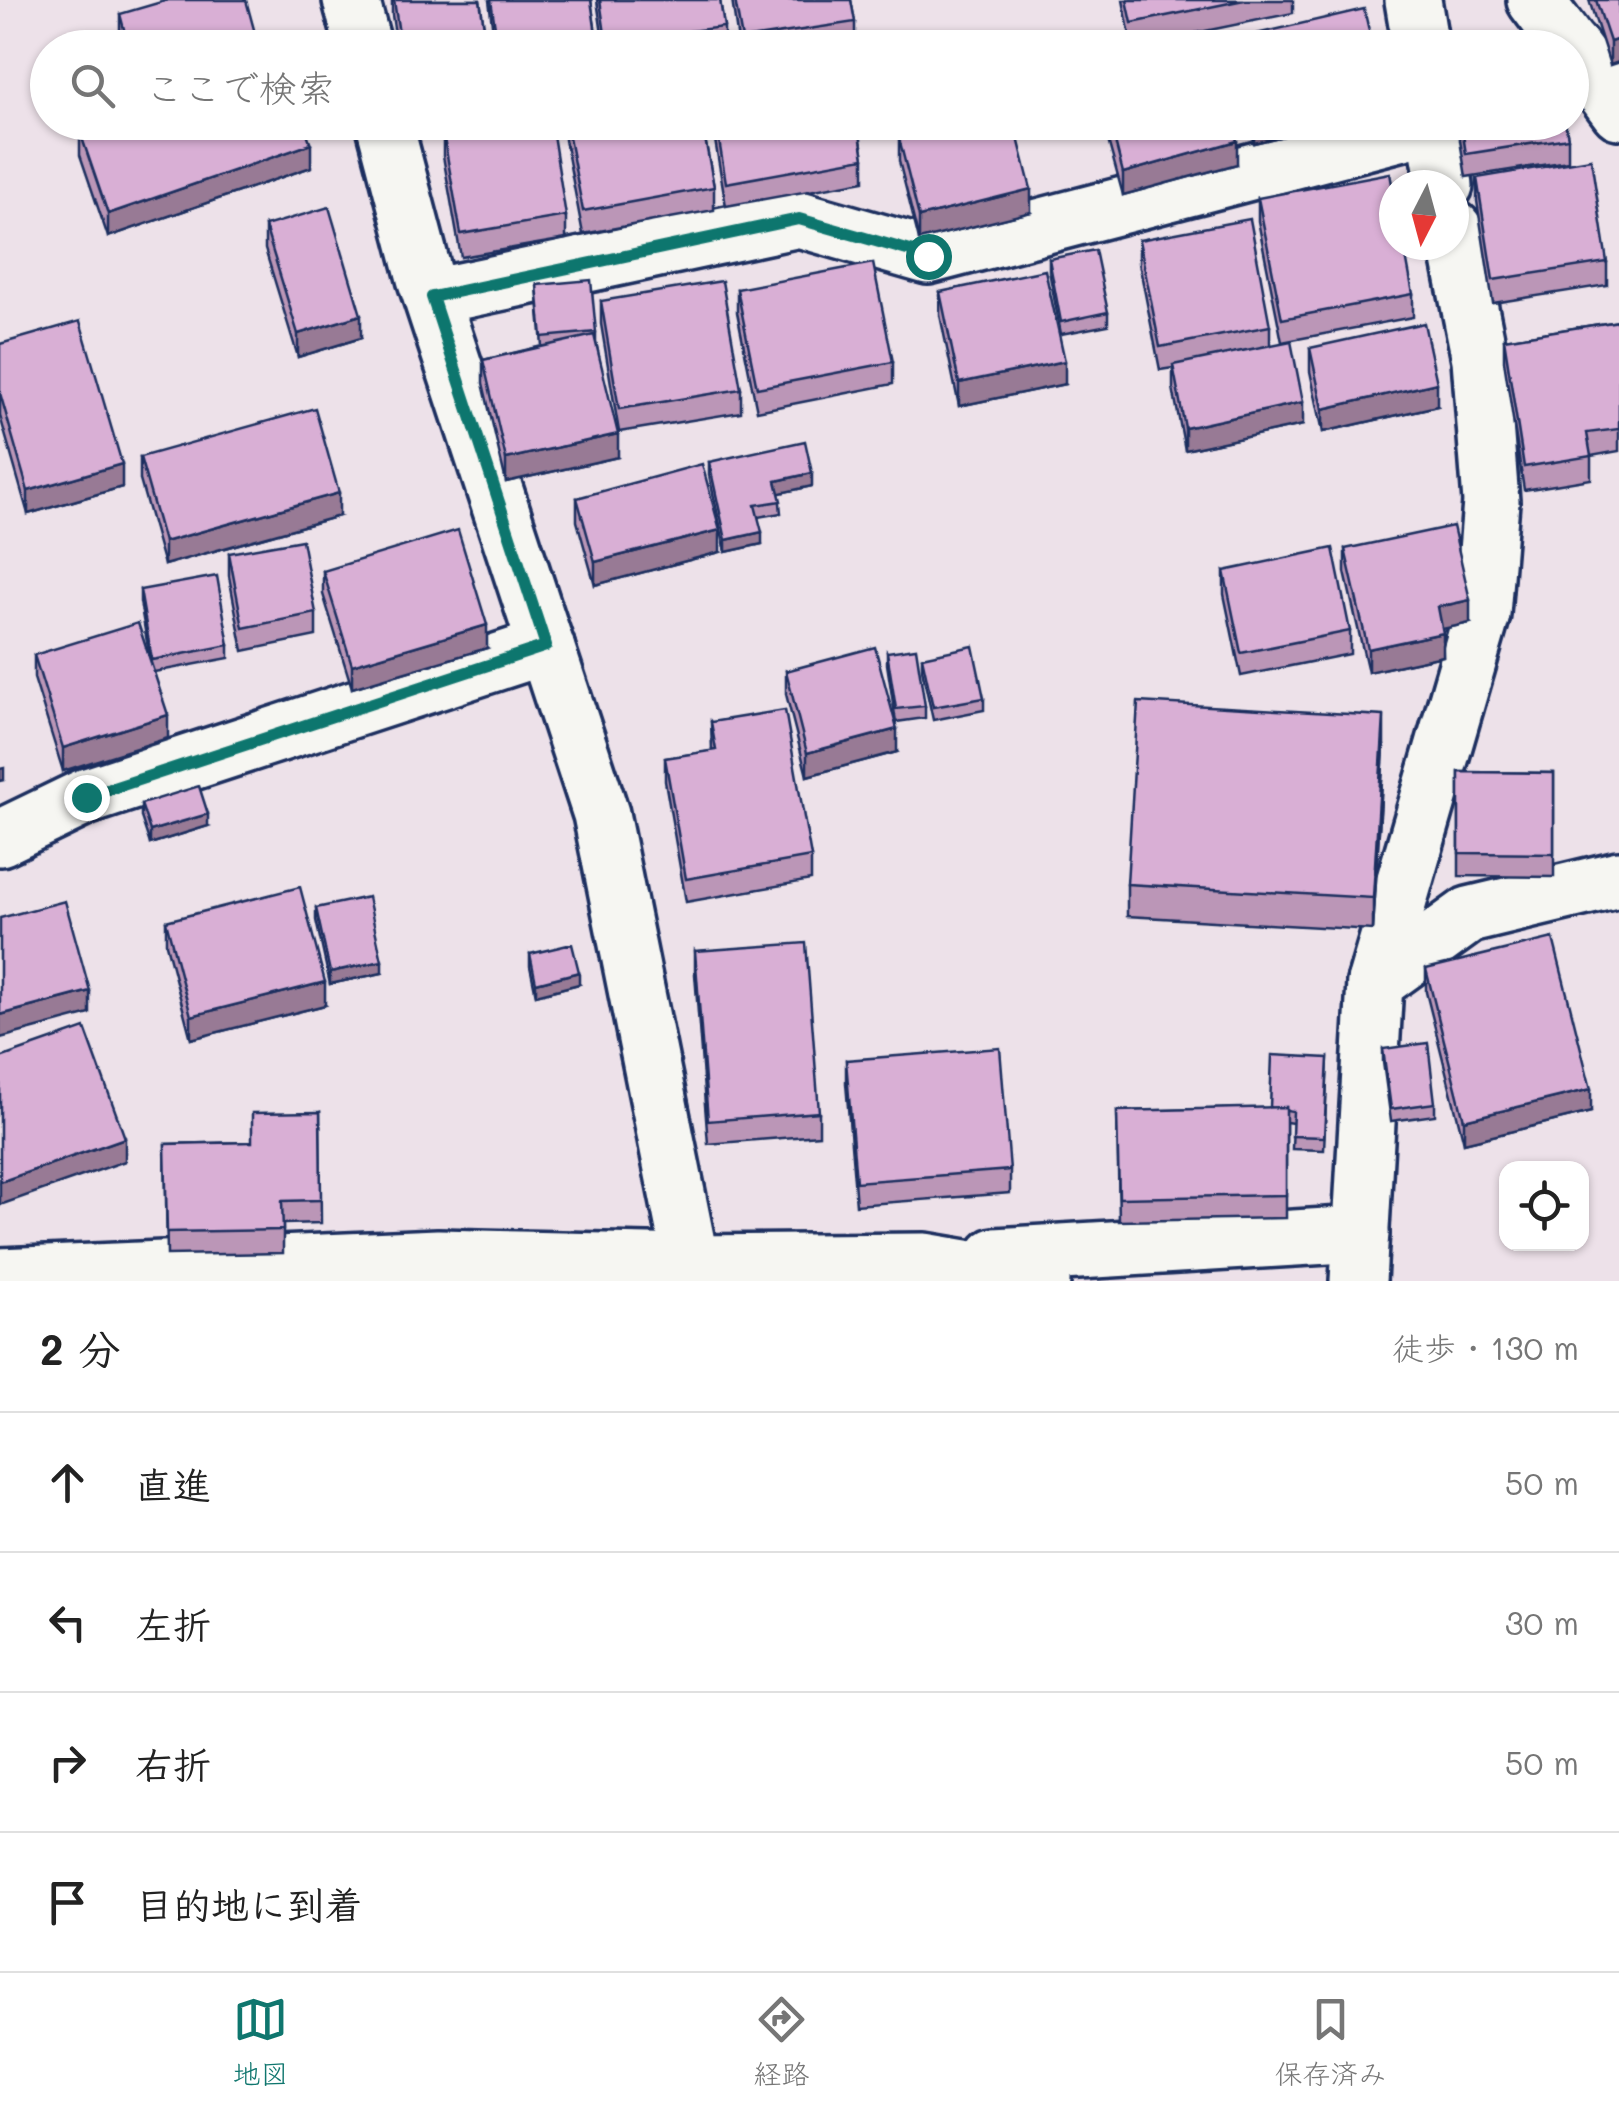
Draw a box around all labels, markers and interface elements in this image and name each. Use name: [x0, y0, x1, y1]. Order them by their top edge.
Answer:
search box: [30, 30, 1589, 140]
icon: search: [65, 58, 120, 113]
text: ここで検索: [145, 62, 335, 112]
north arrow: [1379, 170, 1469, 260]
route start: [906, 234, 952, 280]
route end: [64, 775, 110, 821]
map controls: [1499, 1161, 1589, 1251]
button: locate: [1499, 1161, 1589, 1251]
text: 2 分: [40, 1321, 121, 1376]
text: 徒歩 · 130 m: [1392, 1326, 1579, 1368]
icon: ahead: [40, 1455, 95, 1510]
text: 直進: [135, 1459, 211, 1509]
text: 50 m: [1505, 1461, 1579, 1503]
icon: left: [40, 1595, 95, 1650]
text: 左折: [135, 1599, 211, 1649]
text: 30 m: [1505, 1601, 1579, 1643]
icon: right: [40, 1735, 95, 1790]
text: 右折: [135, 1739, 211, 1789]
text: 50 m: [1505, 1741, 1579, 1783]
icon: arrive: [40, 1875, 95, 1930]
text: 目的地に到着: [135, 1879, 363, 1929]
tab: 地図: [232, 1992, 289, 2092]
tab: 経路: [753, 1992, 810, 2092]
tab: 保存済み: [1274, 1992, 1387, 2092]

